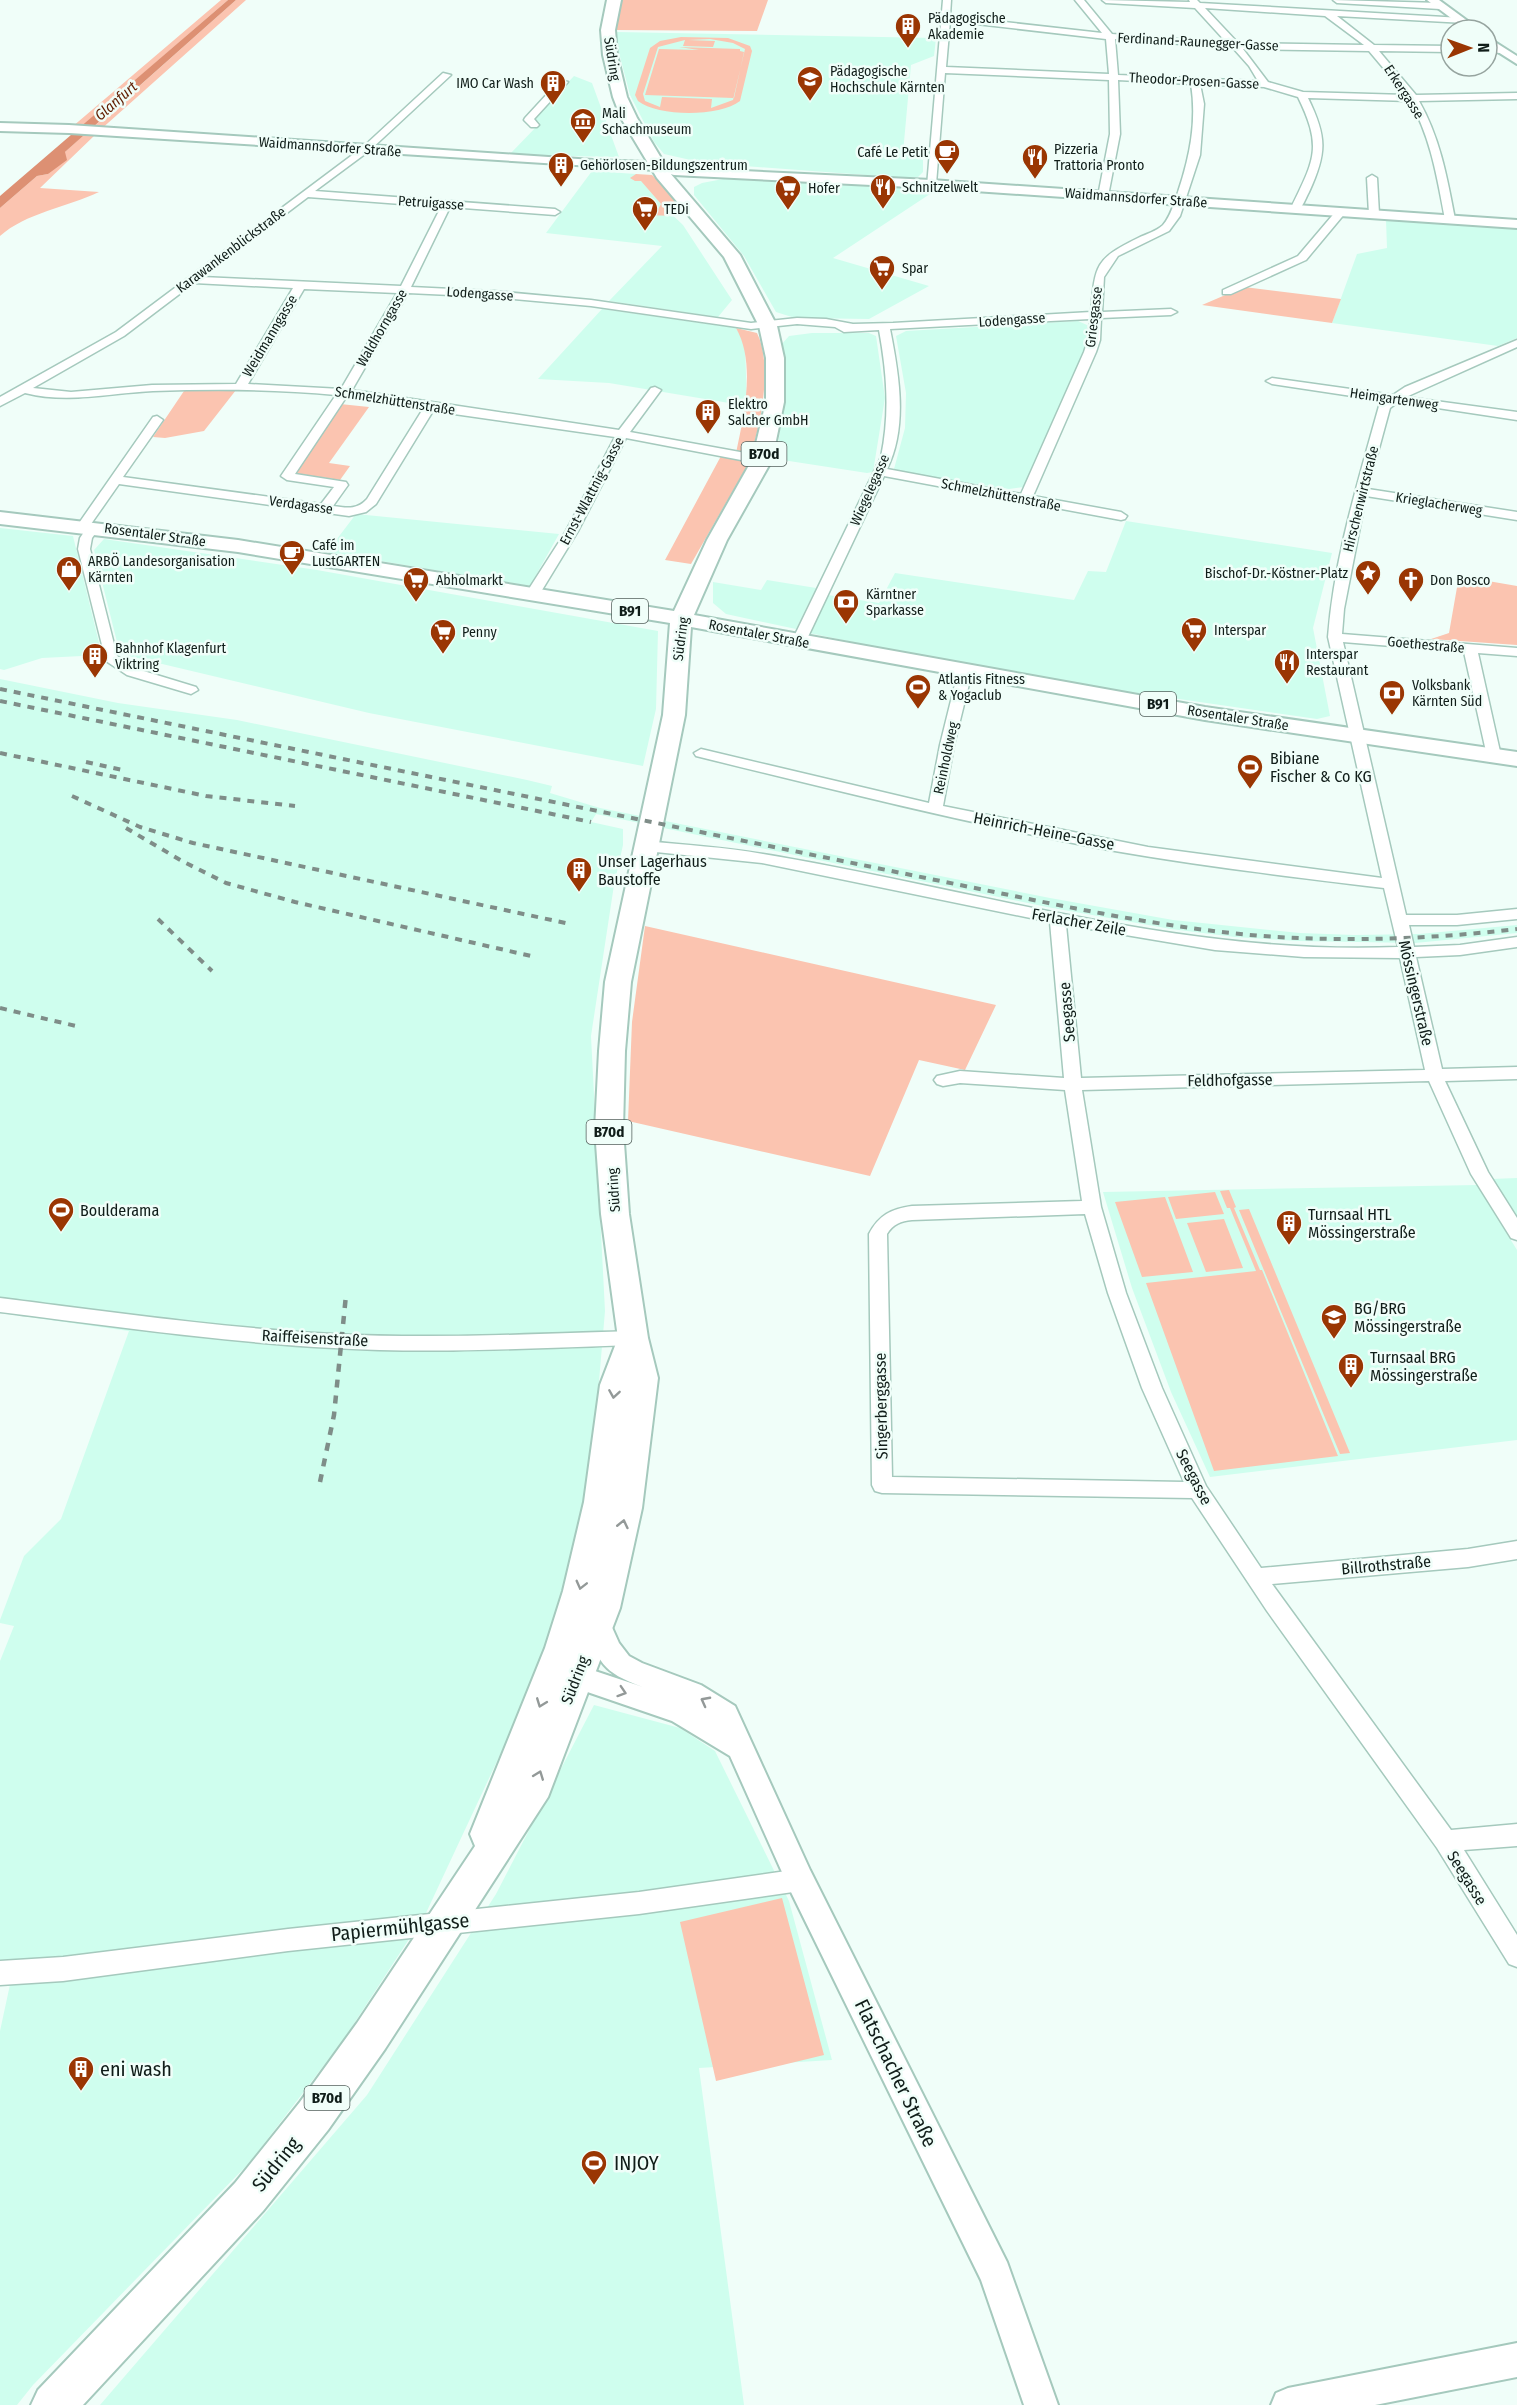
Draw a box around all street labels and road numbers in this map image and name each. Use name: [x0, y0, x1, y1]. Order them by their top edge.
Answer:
street label: Ferdinand-Raunegger-Gasse: [1117, 29, 1279, 55]
street label: Südring: [600, 36, 624, 83]
street label: Erkergasse: [1380, 62, 1428, 122]
street label: Theodor-Prosen-Gasse: [1128, 69, 1260, 93]
street label: Waidmannsdorfer Straße: [258, 134, 402, 160]
street label: Waidmannsdorfer Straße: [1064, 185, 1208, 211]
street label: Petruigasse: [398, 192, 465, 214]
street label: Karawankenblickstraße: [173, 203, 289, 297]
street label: Lodengasse: [446, 283, 514, 305]
street label: Waldhorngasse: [353, 286, 411, 370]
street label: Griesgasse: [1082, 286, 1106, 348]
street label: Weidmanngasse: [239, 292, 301, 380]
street label: Lodengasse: [978, 309, 1046, 331]
street label: Schmelzhüttenstraße: [334, 383, 456, 419]
street label: Heimgartenweg: [1349, 384, 1440, 414]
street label: Ernst-Wlattnig-Gasse: [556, 434, 628, 548]
road number: B70d: [742, 442, 786, 466]
street label: Hirschenwirtstraße: [1340, 444, 1382, 554]
street label: Wiegelegasse: [847, 452, 893, 528]
street label: Schmelzhüttenstraße: [940, 475, 1062, 515]
street label: Krieglacherweg: [1394, 489, 1484, 519]
street label: Verdagasse: [268, 492, 334, 518]
street label: Rosentaler Straße: [103, 519, 207, 551]
road number: B91: [612, 599, 648, 623]
street label: Südring: [670, 616, 693, 662]
street label: Rosentaler Straße: [707, 616, 811, 652]
street label: Goethestraße: [1387, 633, 1465, 657]
road number: B91: [1140, 692, 1176, 716]
street label: Rosentaler Straße: [1186, 702, 1290, 734]
street label: Reinholdweg: [930, 720, 962, 796]
street label: Heinrich-Heine-Gasse: [972, 808, 1116, 854]
street label: Ferlacher Zeile: [1030, 904, 1128, 940]
street label: Mössingerstraße: [1395, 938, 1437, 1048]
street label: Seegasse: [1055, 981, 1079, 1043]
street label: Feldhofgasse: [1187, 1070, 1273, 1090]
road number: B70d: [586, 1120, 632, 1144]
street label: Südring: [604, 1167, 624, 1213]
street label: Raiffeisenstraße: [261, 1326, 369, 1350]
street label: Singerberggasse: [871, 1352, 891, 1460]
street label: Seegasse: [1172, 1446, 1216, 1508]
street label: Billrothstraße: [1340, 1552, 1432, 1578]
street label: Südring: [557, 1653, 593, 1707]
street label: Seegasse: [1443, 1847, 1491, 1909]
street label: Papiermühlgasse: [330, 1908, 470, 1946]
street label: Flatschacher Straße: [850, 1995, 942, 2151]
road number: B70d: [304, 2086, 350, 2110]
street label: Südring: [247, 2131, 306, 2196]

